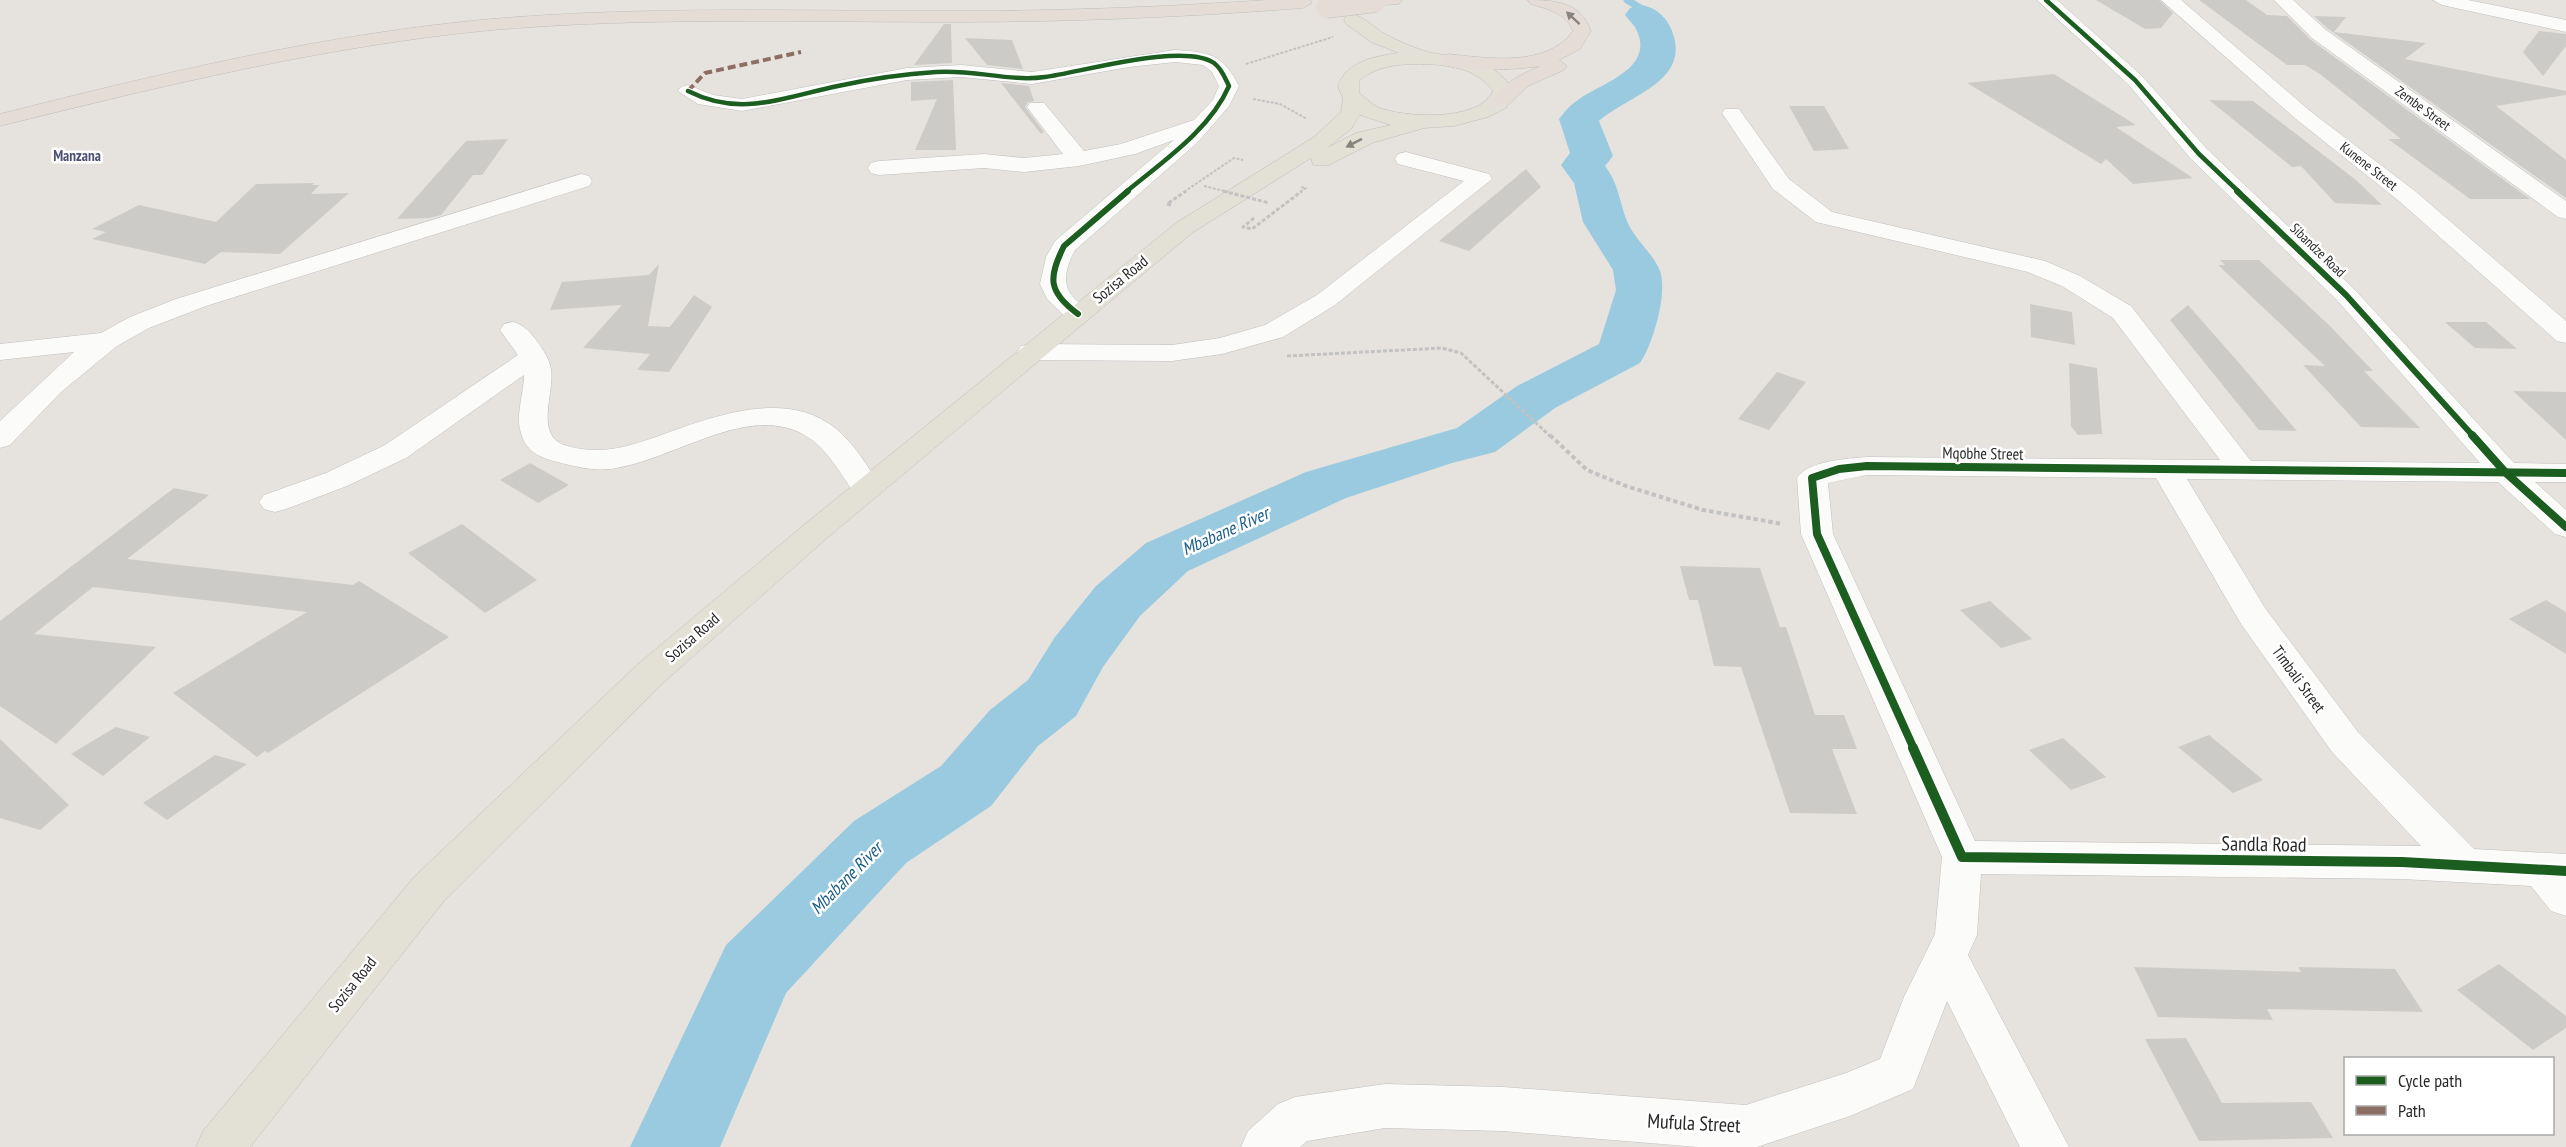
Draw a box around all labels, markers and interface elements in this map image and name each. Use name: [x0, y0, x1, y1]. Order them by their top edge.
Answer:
one-way arrow: [1566, 11, 1581, 25]
street label: Zembe Street: [2392, 82, 2454, 134]
one-way arrow: [1345, 138, 1362, 147]
street label: Kunene Street: [2336, 138, 2402, 194]
district label: Manzana: [53, 146, 101, 165]
street label: Sibandze Road: [2286, 219, 2350, 281]
street label: Sozisa Road: [1088, 251, 1152, 307]
street label: Mqobhe Street: [1942, 442, 2024, 464]
water label: Mbabane River: [1178, 500, 1275, 560]
street label: Sozisa Road: [661, 608, 723, 666]
street label: Timbali Street: [2268, 642, 2330, 717]
street label: Sandla Road: [2221, 830, 2307, 858]
water label: Mbabane River: [805, 835, 889, 919]
street label: Sozisa Road: [324, 952, 380, 1016]
legend: [2344, 1057, 2554, 1135]
text: Cycle path: [2398, 1069, 2462, 1092]
text: Path: [2398, 1099, 2426, 1122]
street label: Mufula Street: [1647, 1108, 1742, 1138]

